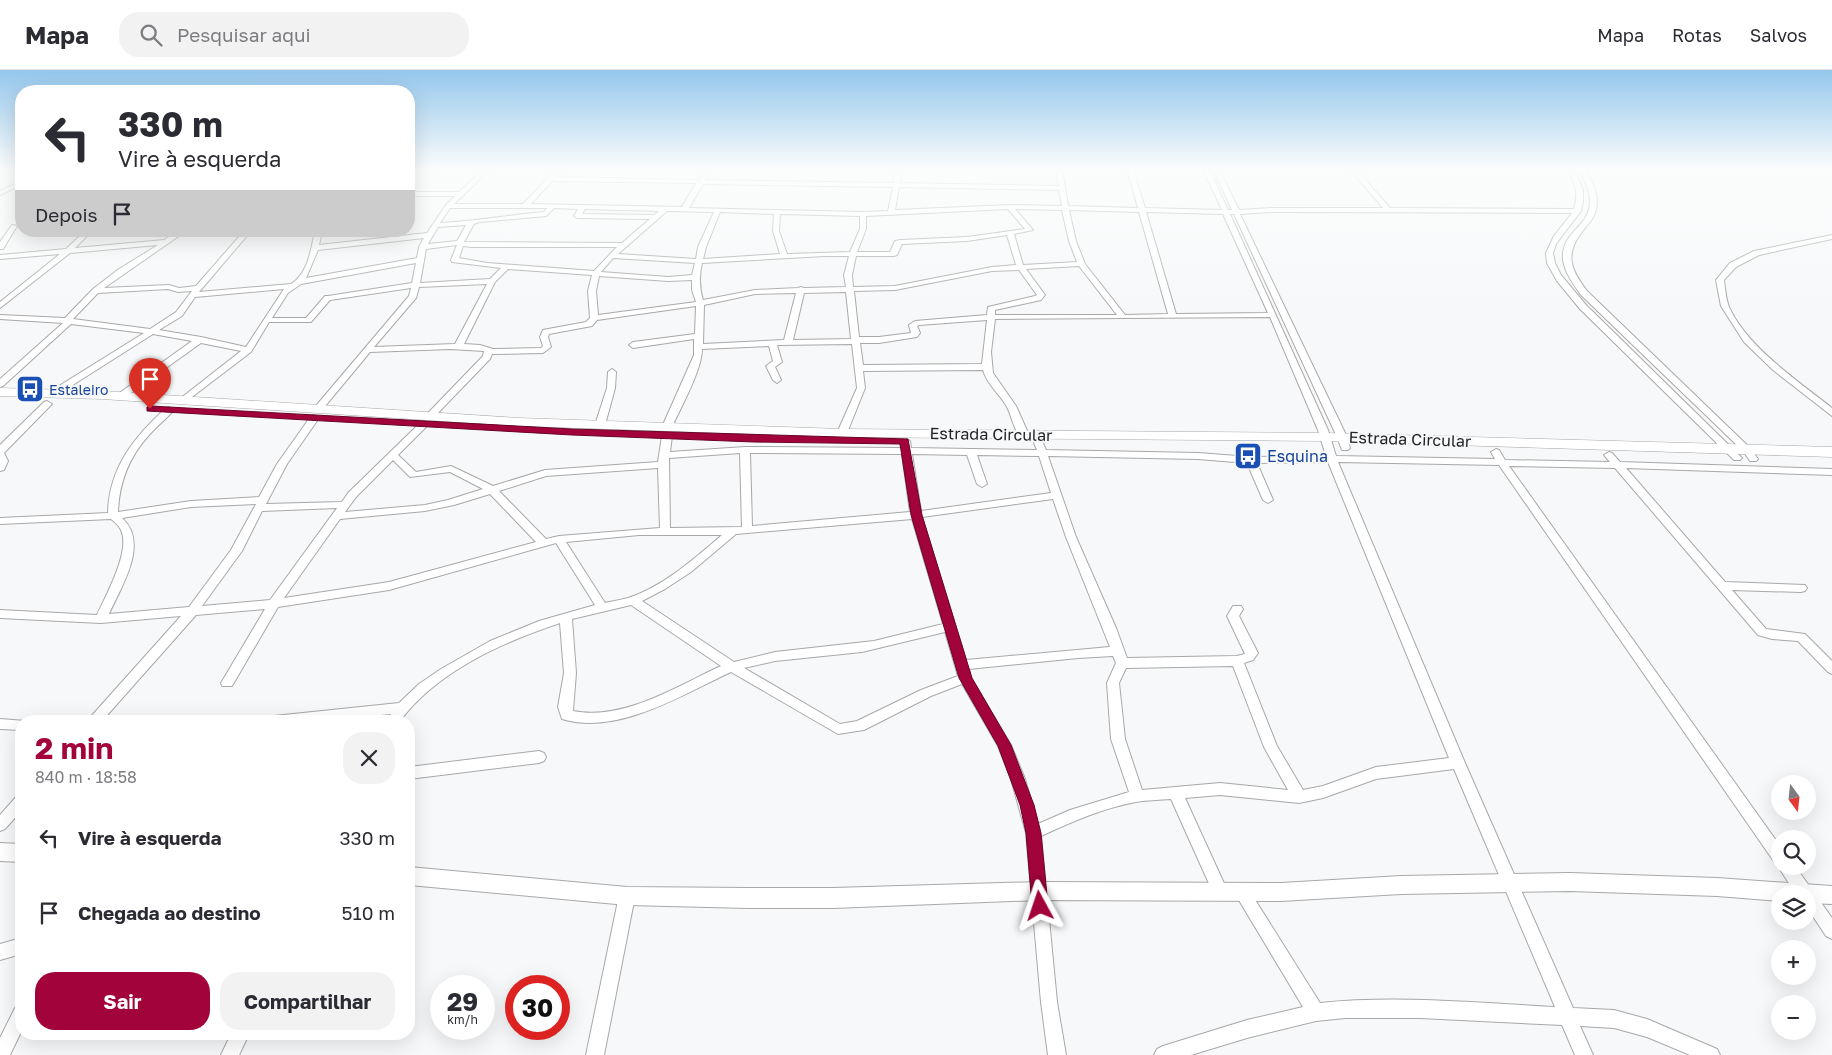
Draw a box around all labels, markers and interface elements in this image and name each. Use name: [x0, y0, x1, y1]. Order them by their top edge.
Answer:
search box: [119, 12, 469, 57]
text: Mapa: [25, 20, 89, 49]
icon: search: [137, 21, 165, 49]
text: Pesquisar aqui: [177, 23, 311, 46]
text: Mapa: [1597, 24, 1644, 46]
text: Rotas: [1672, 24, 1722, 46]
text: Salvos: [1750, 24, 1807, 46]
text: 330 m: [118, 103, 223, 145]
icon: left: [35, 105, 100, 170]
text: Vire à esquerda: [118, 145, 282, 172]
icon: arrive: [108, 200, 136, 228]
text: Depois: [35, 203, 98, 226]
pin: [129, 358, 171, 409]
icon: arrive: [136, 365, 164, 393]
bus stop icon: Estaleiro: [15, 374, 45, 404]
place label: Estaleiro: [49, 381, 108, 398]
street label: Estrada Circular: [929, 423, 1053, 445]
street label: Estrada Circular: [1348, 427, 1472, 451]
bus stop icon: Esquina: [1233, 441, 1263, 471]
place label: Esquina: [1267, 446, 1328, 466]
text: 2 min: [35, 730, 113, 766]
button: close: [343, 732, 395, 784]
text: 840 m · 18:58: [35, 767, 137, 787]
north arrow: [1771, 775, 1816, 820]
map controls: [1771, 775, 1816, 1040]
icon: left: [35, 824, 63, 852]
text: Vire à esquerda: [78, 826, 221, 849]
text: 330 m: [339, 826, 395, 849]
button: search: [1771, 830, 1816, 875]
position arrow: [1013, 879, 1065, 931]
button: layers: [1771, 885, 1816, 930]
icon: arrive: [35, 899, 63, 927]
text: Chegada ao destino: [78, 901, 261, 924]
text: 510 m: [341, 901, 395, 924]
button: +: [1771, 940, 1816, 985]
button: Sair: [35, 972, 210, 1030]
button: Compartilhar: [220, 972, 395, 1030]
speed limit sign: 30: [505, 975, 570, 1040]
text: 29: [447, 986, 478, 1017]
button: −: [1771, 995, 1816, 1040]
text: km/h: [447, 1012, 478, 1027]

